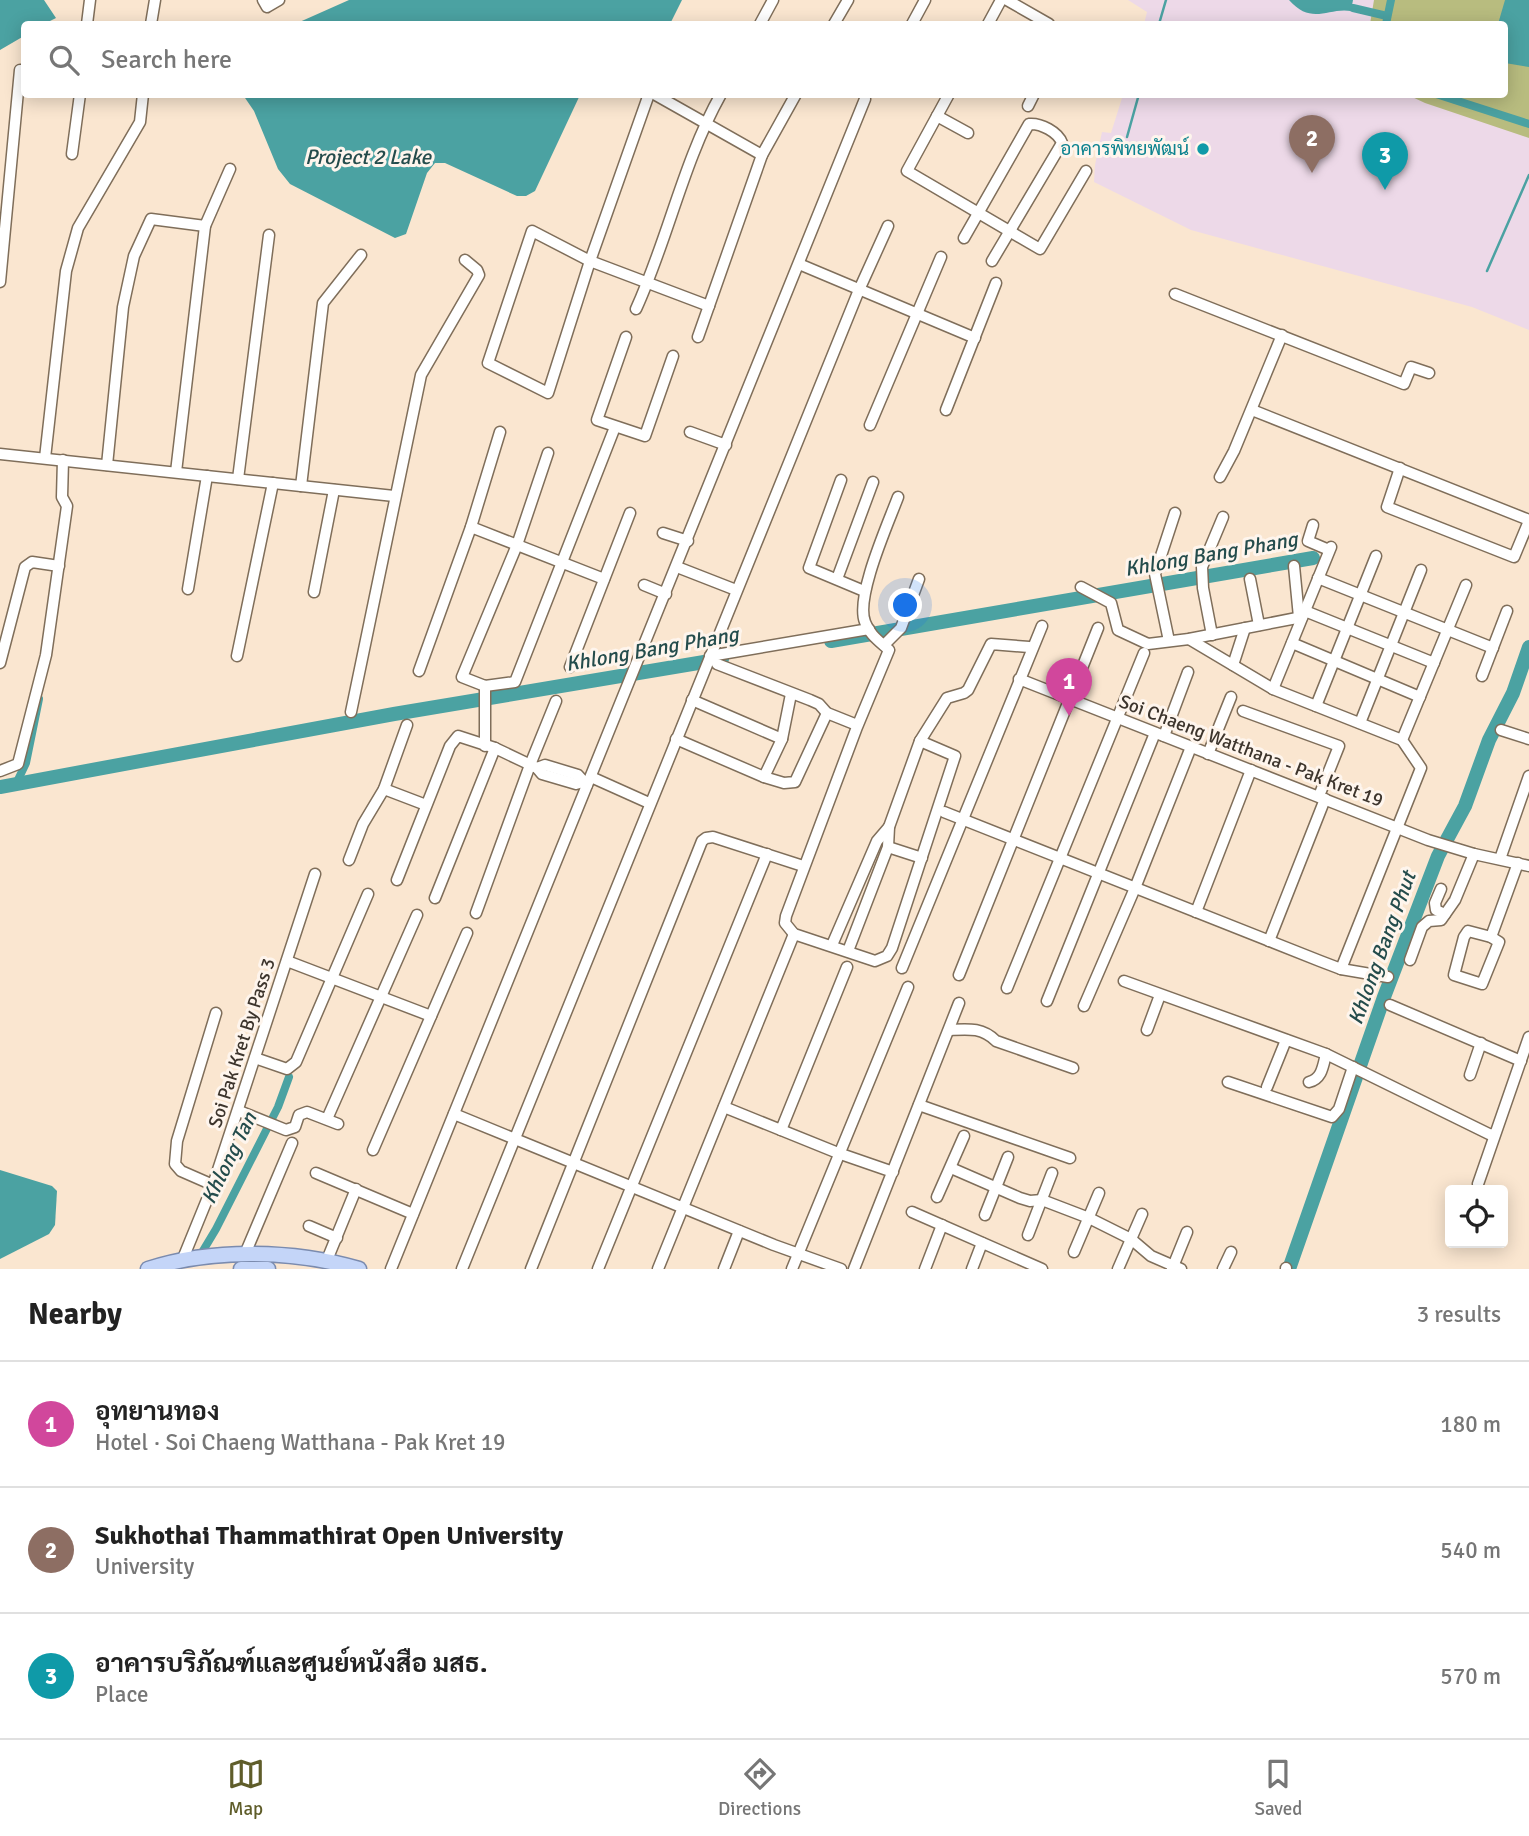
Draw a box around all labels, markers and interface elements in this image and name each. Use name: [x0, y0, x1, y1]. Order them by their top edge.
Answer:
search box: [21, 21, 1508, 98]
icon: search: [45, 41, 83, 79]
text: Search here: [101, 44, 232, 76]
pin: 2: [1289, 115, 1335, 173]
pin: 3: [1362, 132, 1408, 190]
place label: อาคารพิทยพัฒน์: [1060, 136, 1189, 161]
marker: อาคารพิทยพัฒน์: [1195, 141, 1211, 157]
water label: Project 2 Lake: [305, 144, 433, 170]
water label: Khlong Bang Phang: [1123, 526, 1301, 582]
your location: [888, 588, 922, 622]
water label: Khlong Bang Phang: [564, 621, 742, 677]
pin: 1: [1046, 658, 1092, 716]
street label: Soi Chaeng Watthana - Pak Kret 19: [1116, 689, 1386, 813]
water label: Khlong Bang Phut: [1342, 866, 1423, 1028]
street label: Soi Pak Kret By Pass 3: [203, 955, 281, 1131]
water label: Khlong Tan: [196, 1107, 263, 1208]
map controls: [1445, 1185, 1508, 1248]
button: locate: [1445, 1185, 1508, 1248]
text: Nearby: [28, 1296, 122, 1333]
text: 3 results: [1417, 1300, 1501, 1329]
text: อุทยานทอง: [95, 1396, 219, 1428]
text: 1: [45, 1410, 57, 1439]
text: 180 m: [1440, 1410, 1501, 1439]
text: Hotel · Soi Chaeng Watthana - Pak Kret 19: [95, 1428, 506, 1457]
text: Sukhothai Thammathirat Open University: [95, 1520, 563, 1552]
text: 2: [45, 1536, 57, 1565]
text: 540 m: [1440, 1536, 1501, 1565]
text: University: [95, 1552, 194, 1581]
text: อาคารบริภัณฑ์และศูนย์หนังสือ มสธ.: [95, 1648, 487, 1680]
text: 3: [45, 1662, 57, 1691]
text: 570 m: [1440, 1662, 1501, 1691]
text: Place: [95, 1680, 149, 1709]
tab: Map: [227, 1755, 265, 1821]
tab: Directions: [718, 1755, 801, 1821]
tab: Saved: [1254, 1755, 1302, 1821]

